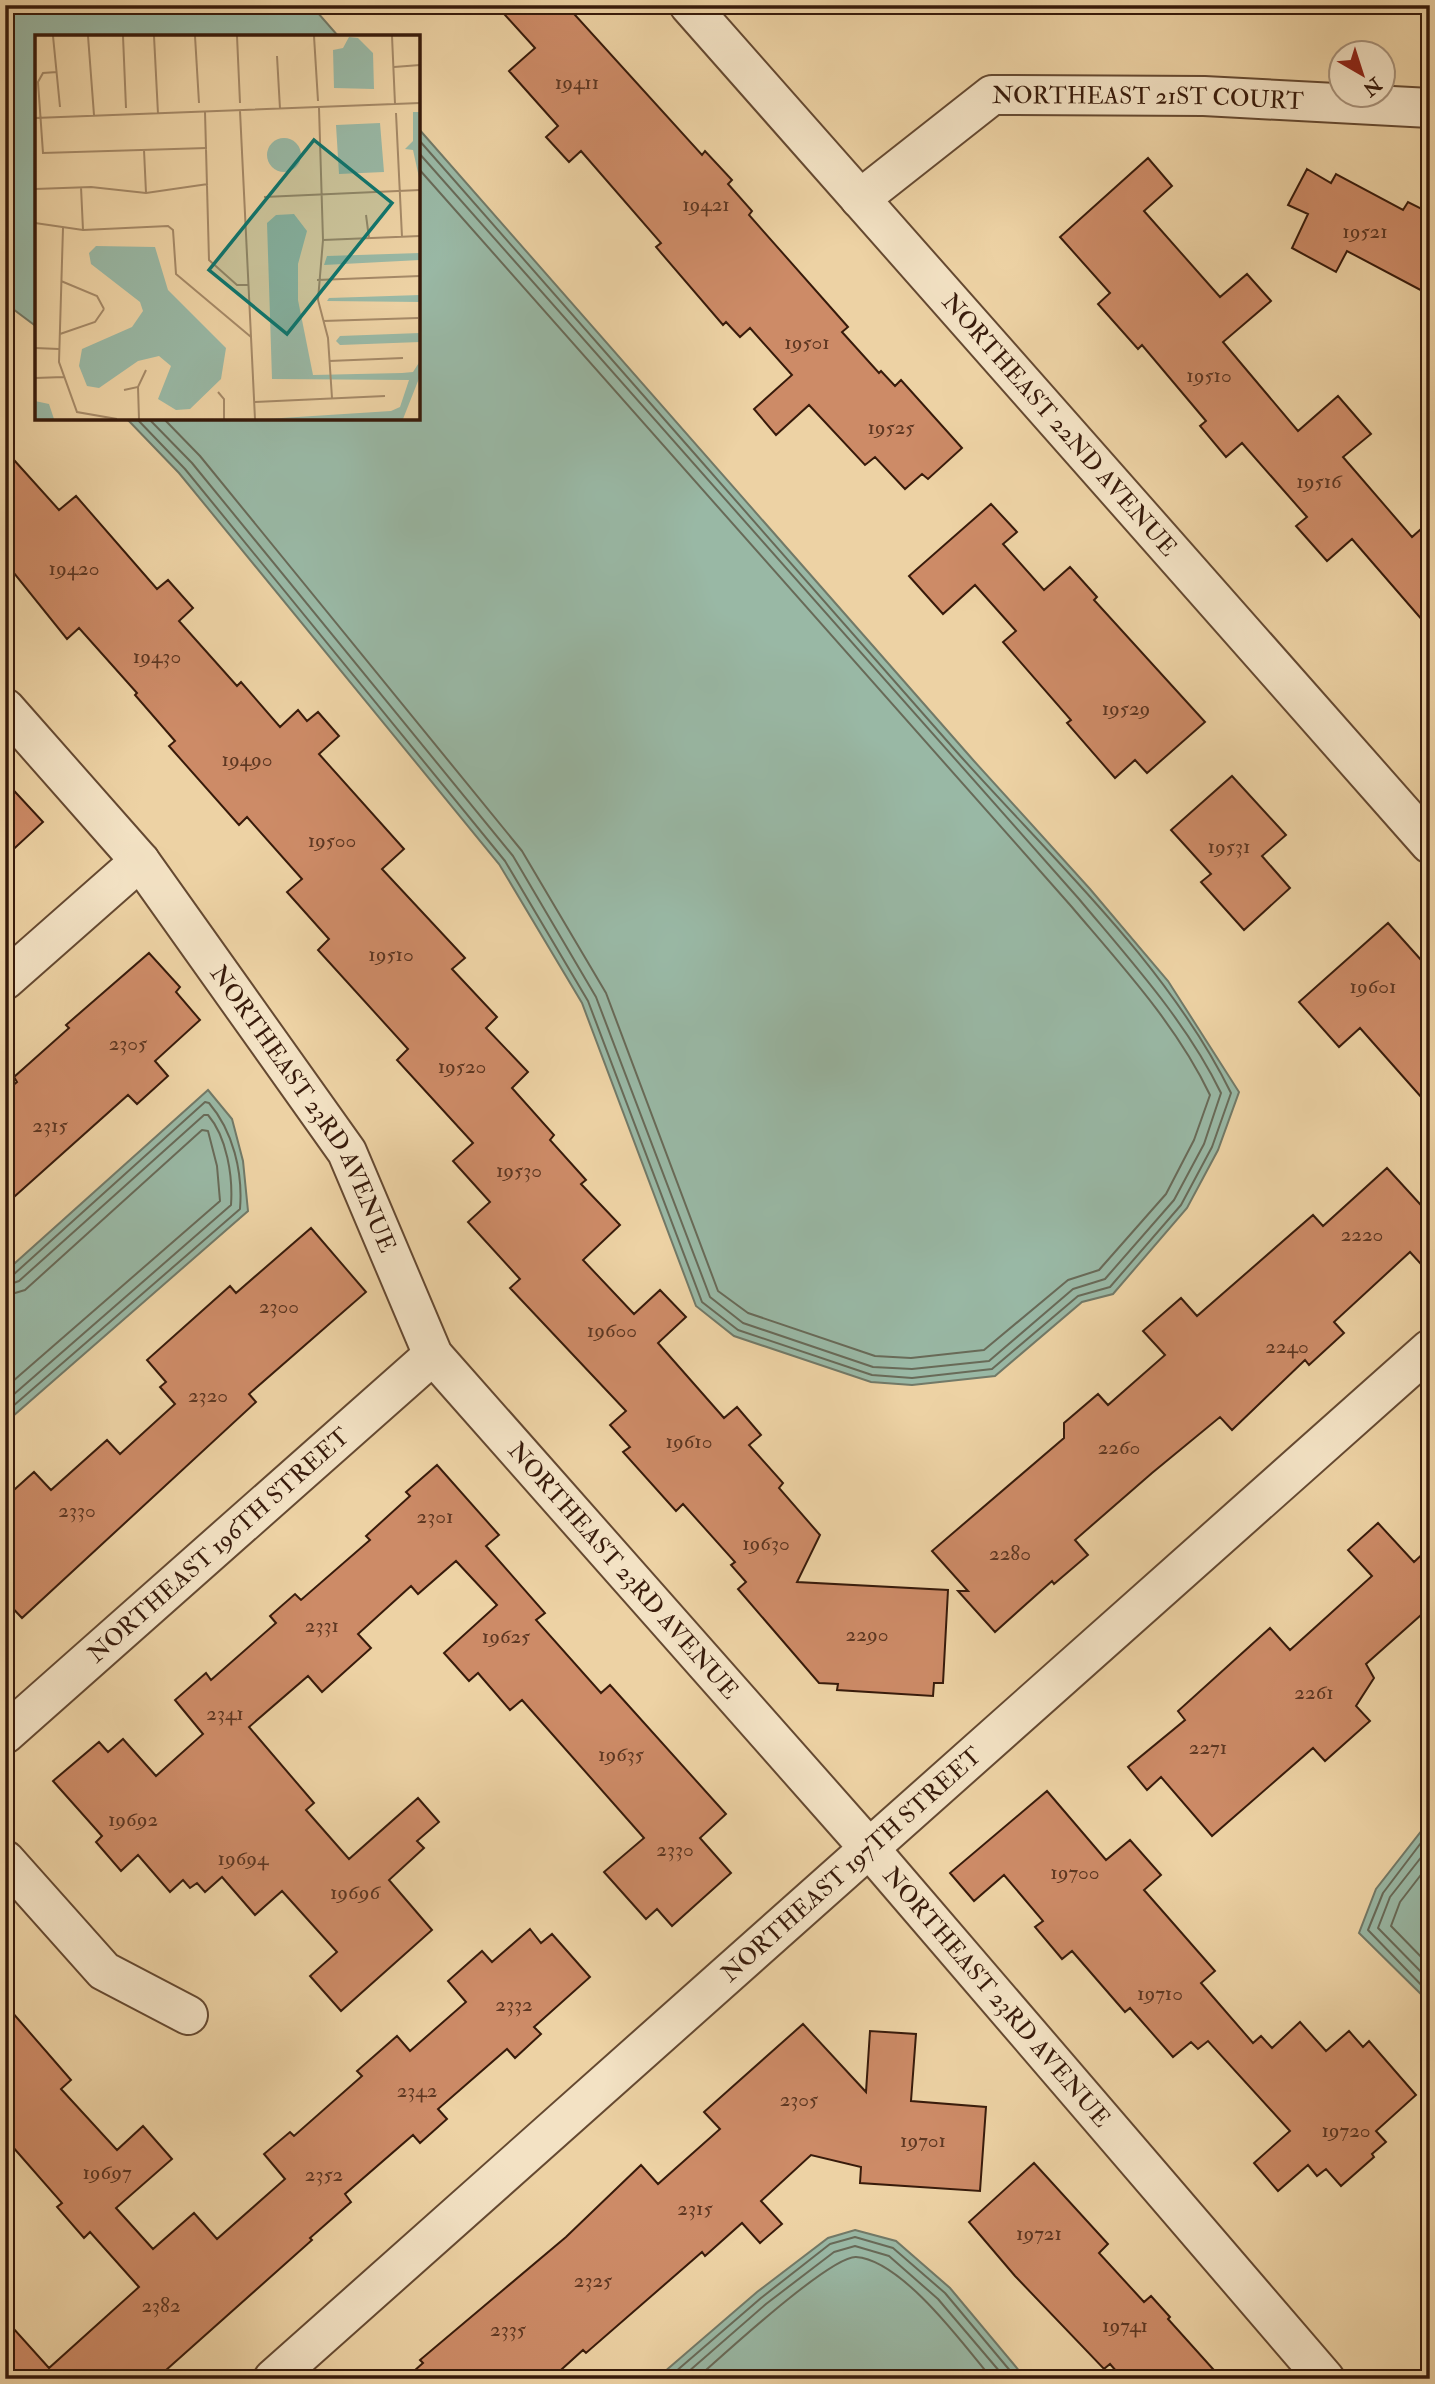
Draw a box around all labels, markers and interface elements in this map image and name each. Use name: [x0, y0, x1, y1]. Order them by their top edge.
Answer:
inset map: [35, 35, 420, 420]
north arrow: [1326, 38, 1396, 108]
house number: 19411: [555, 69, 599, 96]
text: N: [1357, 71, 1387, 102]
street label: NORTHEAST 21ST COURT: [992, 80, 1305, 117]
house number: 19421: [682, 191, 730, 218]
house number: 19521: [1342, 218, 1388, 245]
street label: NORTHEAST 22ND AVENUE: [935, 287, 1184, 563]
house number: 19501: [784, 329, 830, 356]
house number: 19510: [1186, 362, 1232, 389]
house number: 19525: [867, 414, 915, 441]
house number: 19516: [1296, 468, 1343, 495]
house number: 19420: [49, 555, 99, 582]
house number: 19430: [133, 643, 181, 670]
house number: 19529: [1102, 695, 1150, 722]
house number: 19490: [221, 746, 273, 773]
house number: 19500: [308, 827, 356, 854]
house number: 19531: [1208, 833, 1250, 860]
house number: 19510: [368, 941, 414, 968]
street label: NORTHEAST 23RD AVENUE: [203, 959, 403, 1257]
house number: 19601: [1350, 973, 1396, 1000]
house number: 2305: [109, 1030, 148, 1057]
house number: 19520: [438, 1053, 486, 1080]
house number: 2315: [32, 1112, 68, 1139]
house number: 19530: [496, 1157, 542, 1184]
house number: 2220: [1341, 1221, 1383, 1248]
house number: 2300: [259, 1293, 299, 1320]
house number: 19600: [587, 1317, 637, 1344]
house number: 2240: [1265, 1333, 1309, 1360]
house number: 2320: [188, 1382, 228, 1409]
street label: NORTHEAST 196TH STREET: [81, 1421, 356, 1670]
house number: 19610: [666, 1428, 712, 1455]
house number: 2260: [1098, 1434, 1140, 1461]
street label: NORTHEAST 23RD AVENUE: [501, 1435, 745, 1706]
house number: 2330: [58, 1497, 96, 1524]
house number: 2301: [417, 1503, 453, 1530]
house number: 19630: [742, 1530, 790, 1557]
house number: 2280: [989, 1540, 1031, 1567]
house number: 2331: [305, 1612, 339, 1639]
house number: 2290: [846, 1621, 888, 1648]
house number: 19625: [482, 1623, 531, 1650]
house number: 2261: [1294, 1679, 1334, 1706]
house number: 2341: [206, 1700, 244, 1727]
house number: 2271: [1189, 1734, 1227, 1761]
street label: NORTHEAST 197TH STREET: [715, 1740, 988, 1989]
house number: 19635: [598, 1741, 645, 1768]
house number: 19692: [108, 1806, 158, 1833]
house number: 2330: [656, 1836, 694, 1863]
house number: 19694: [218, 1845, 270, 1872]
house number: 19700: [1050, 1859, 1100, 1886]
street label: NORTHEAST 23RD AVENUE: [876, 1861, 1117, 2134]
house number: 19696: [330, 1879, 381, 1906]
house number: 19710: [1137, 1980, 1183, 2007]
house number: 2332: [495, 1991, 533, 2018]
house number: 2342: [397, 2077, 437, 2104]
house number: 2305: [780, 2086, 819, 2113]
house number: 19720: [1321, 2117, 1371, 2144]
house number: 19701: [900, 2127, 946, 2154]
house number: 19697: [82, 2159, 132, 2186]
house number: 2352: [305, 2161, 343, 2188]
house number: 2315: [677, 2195, 713, 2222]
house number: 19721: [1016, 2220, 1062, 2247]
house number: 2325: [574, 2267, 613, 2294]
house number: 2382: [141, 2292, 181, 2319]
house number: 19741: [1102, 2312, 1148, 2339]
house number: 2335: [490, 2316, 527, 2343]

